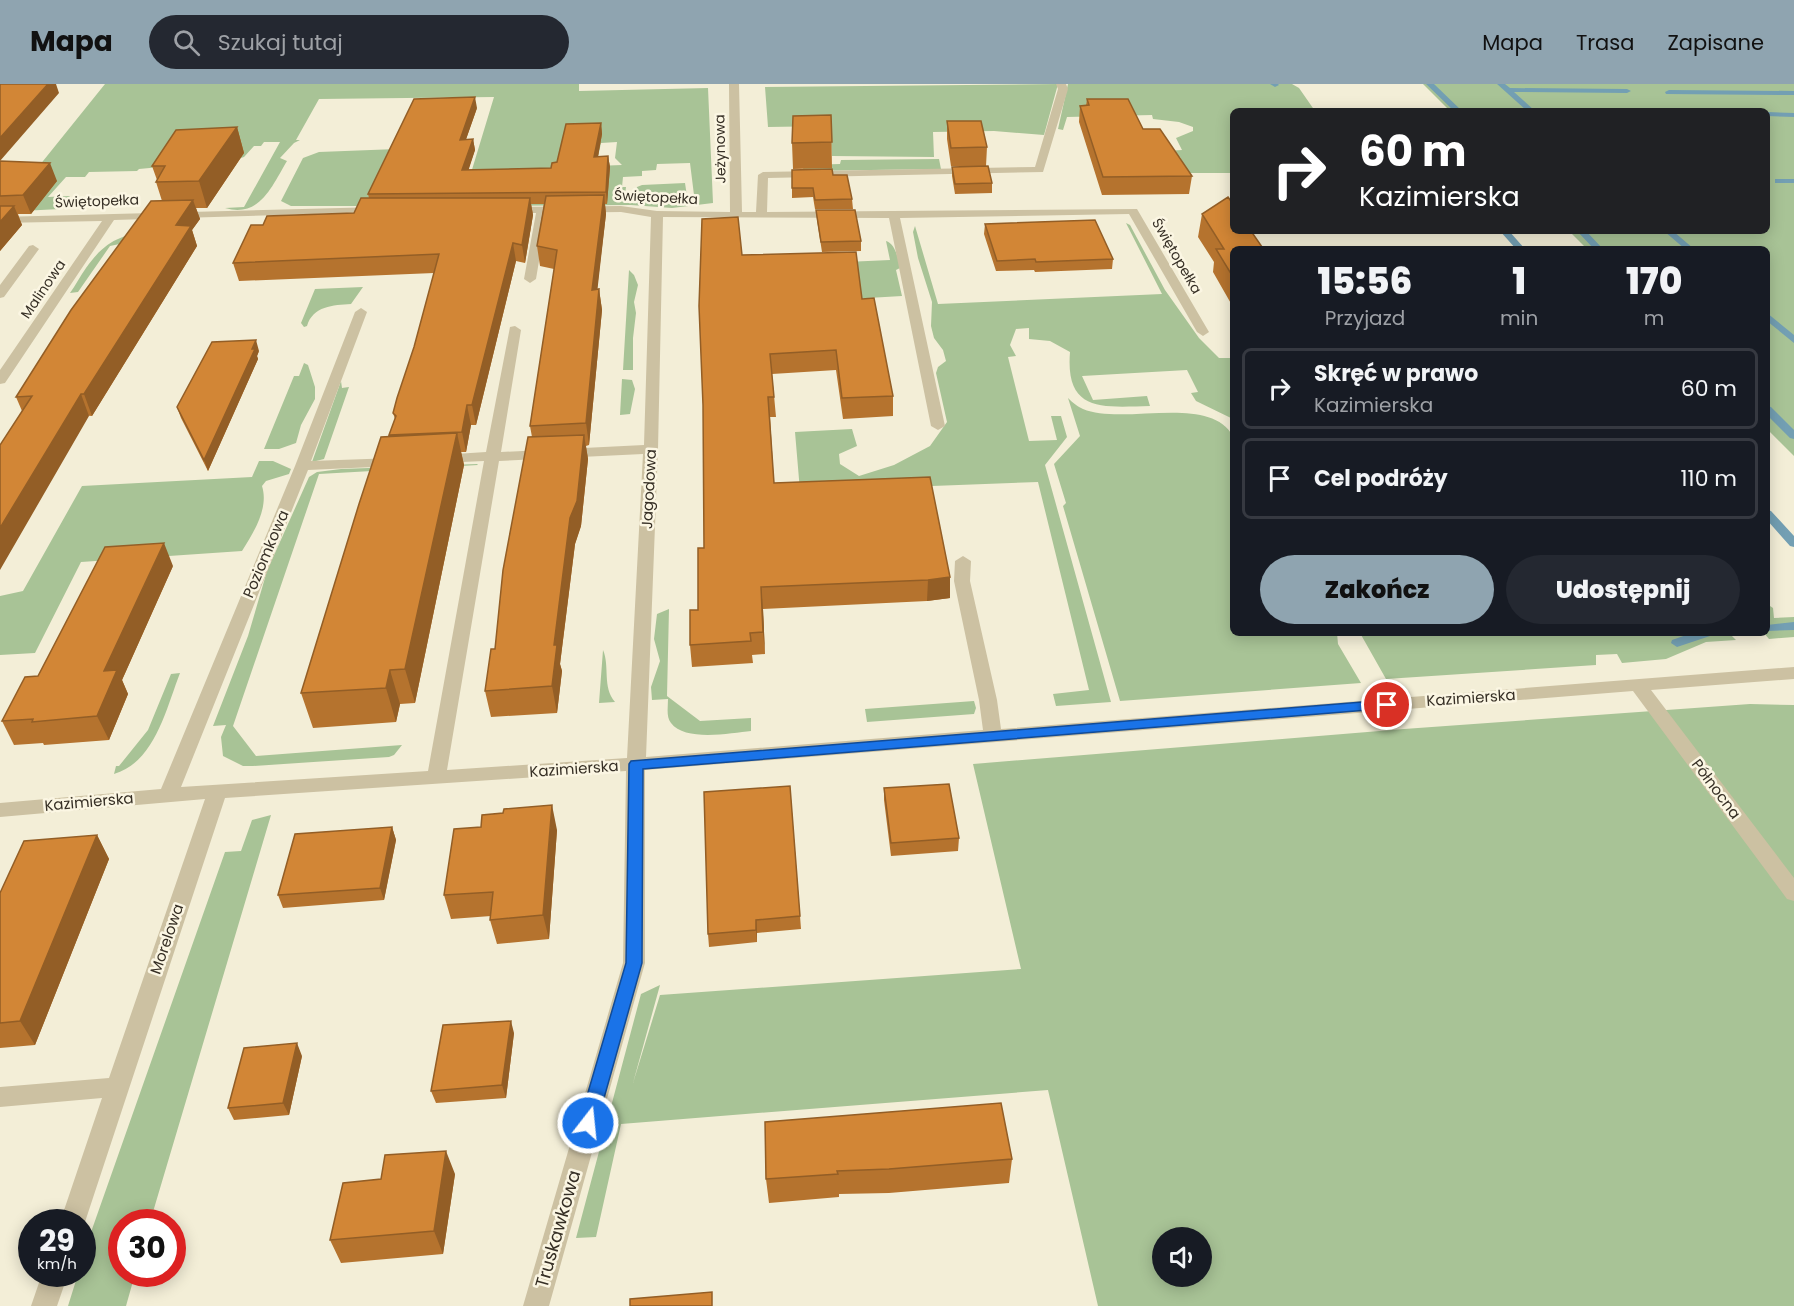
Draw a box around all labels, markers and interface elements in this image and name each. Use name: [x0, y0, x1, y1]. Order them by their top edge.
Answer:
search box: [149, 15, 569, 69]
text: Mapa: [30, 22, 113, 61]
icon: search: [170, 26, 203, 59]
text: Szukaj tutaj: [218, 27, 343, 58]
text: Mapa: [1482, 28, 1543, 57]
text: Trasa: [1576, 28, 1634, 57]
text: Zapisane: [1667, 28, 1764, 57]
street label: Jeżynowa: [709, 114, 731, 184]
text: 60 m: [1359, 122, 1467, 181]
icon: right: [1260, 132, 1338, 210]
text: Kazimierska: [1359, 178, 1520, 215]
street label: Świętopełka: [613, 185, 699, 209]
street label: Świętopełka: [55, 190, 139, 212]
street label: Świętopełka: [1147, 215, 1207, 297]
street label: Malinowa: [16, 256, 70, 322]
text: 15:56: [1318, 256, 1412, 307]
text: 1: [1512, 256, 1526, 307]
text: 170: [1626, 256, 1682, 307]
text: Przyjazd: [1325, 304, 1405, 332]
text: min: [1500, 304, 1538, 332]
text: m: [1644, 304, 1664, 332]
text: Skręć w prawo: [1314, 358, 1478, 389]
icon: right: [1263, 372, 1296, 405]
text: 60 m: [1681, 373, 1737, 404]
text: Kazimierska: [1314, 391, 1433, 419]
street label: Jagodowa: [636, 448, 661, 529]
icon: arrive: [1263, 462, 1296, 495]
text: Cel podróży: [1314, 463, 1448, 494]
text: 110 m: [1681, 463, 1737, 494]
street label: Poziomkowa: [238, 507, 293, 601]
button: Zakończ: [1260, 555, 1494, 624]
button: Udostępnij: [1506, 555, 1740, 624]
pin: [1361, 679, 1412, 730]
street label: Kazimierska: [1426, 684, 1516, 711]
icon: arrive: [1370, 688, 1403, 721]
street label: Północna: [1687, 754, 1746, 823]
street label: Kazimierska: [529, 755, 619, 782]
street label: Kazimierska: [44, 787, 134, 816]
street label: Morelowa: [145, 901, 188, 977]
position arrow: [556, 1091, 620, 1155]
street label: Truskawkowa: [529, 1167, 586, 1291]
speed limit sign: 30: [108, 1209, 186, 1287]
text: 29: [39, 1219, 75, 1262]
map controls: [1152, 1227, 1212, 1287]
button: sound: [1152, 1227, 1212, 1287]
text: km/h: [37, 1253, 77, 1274]

